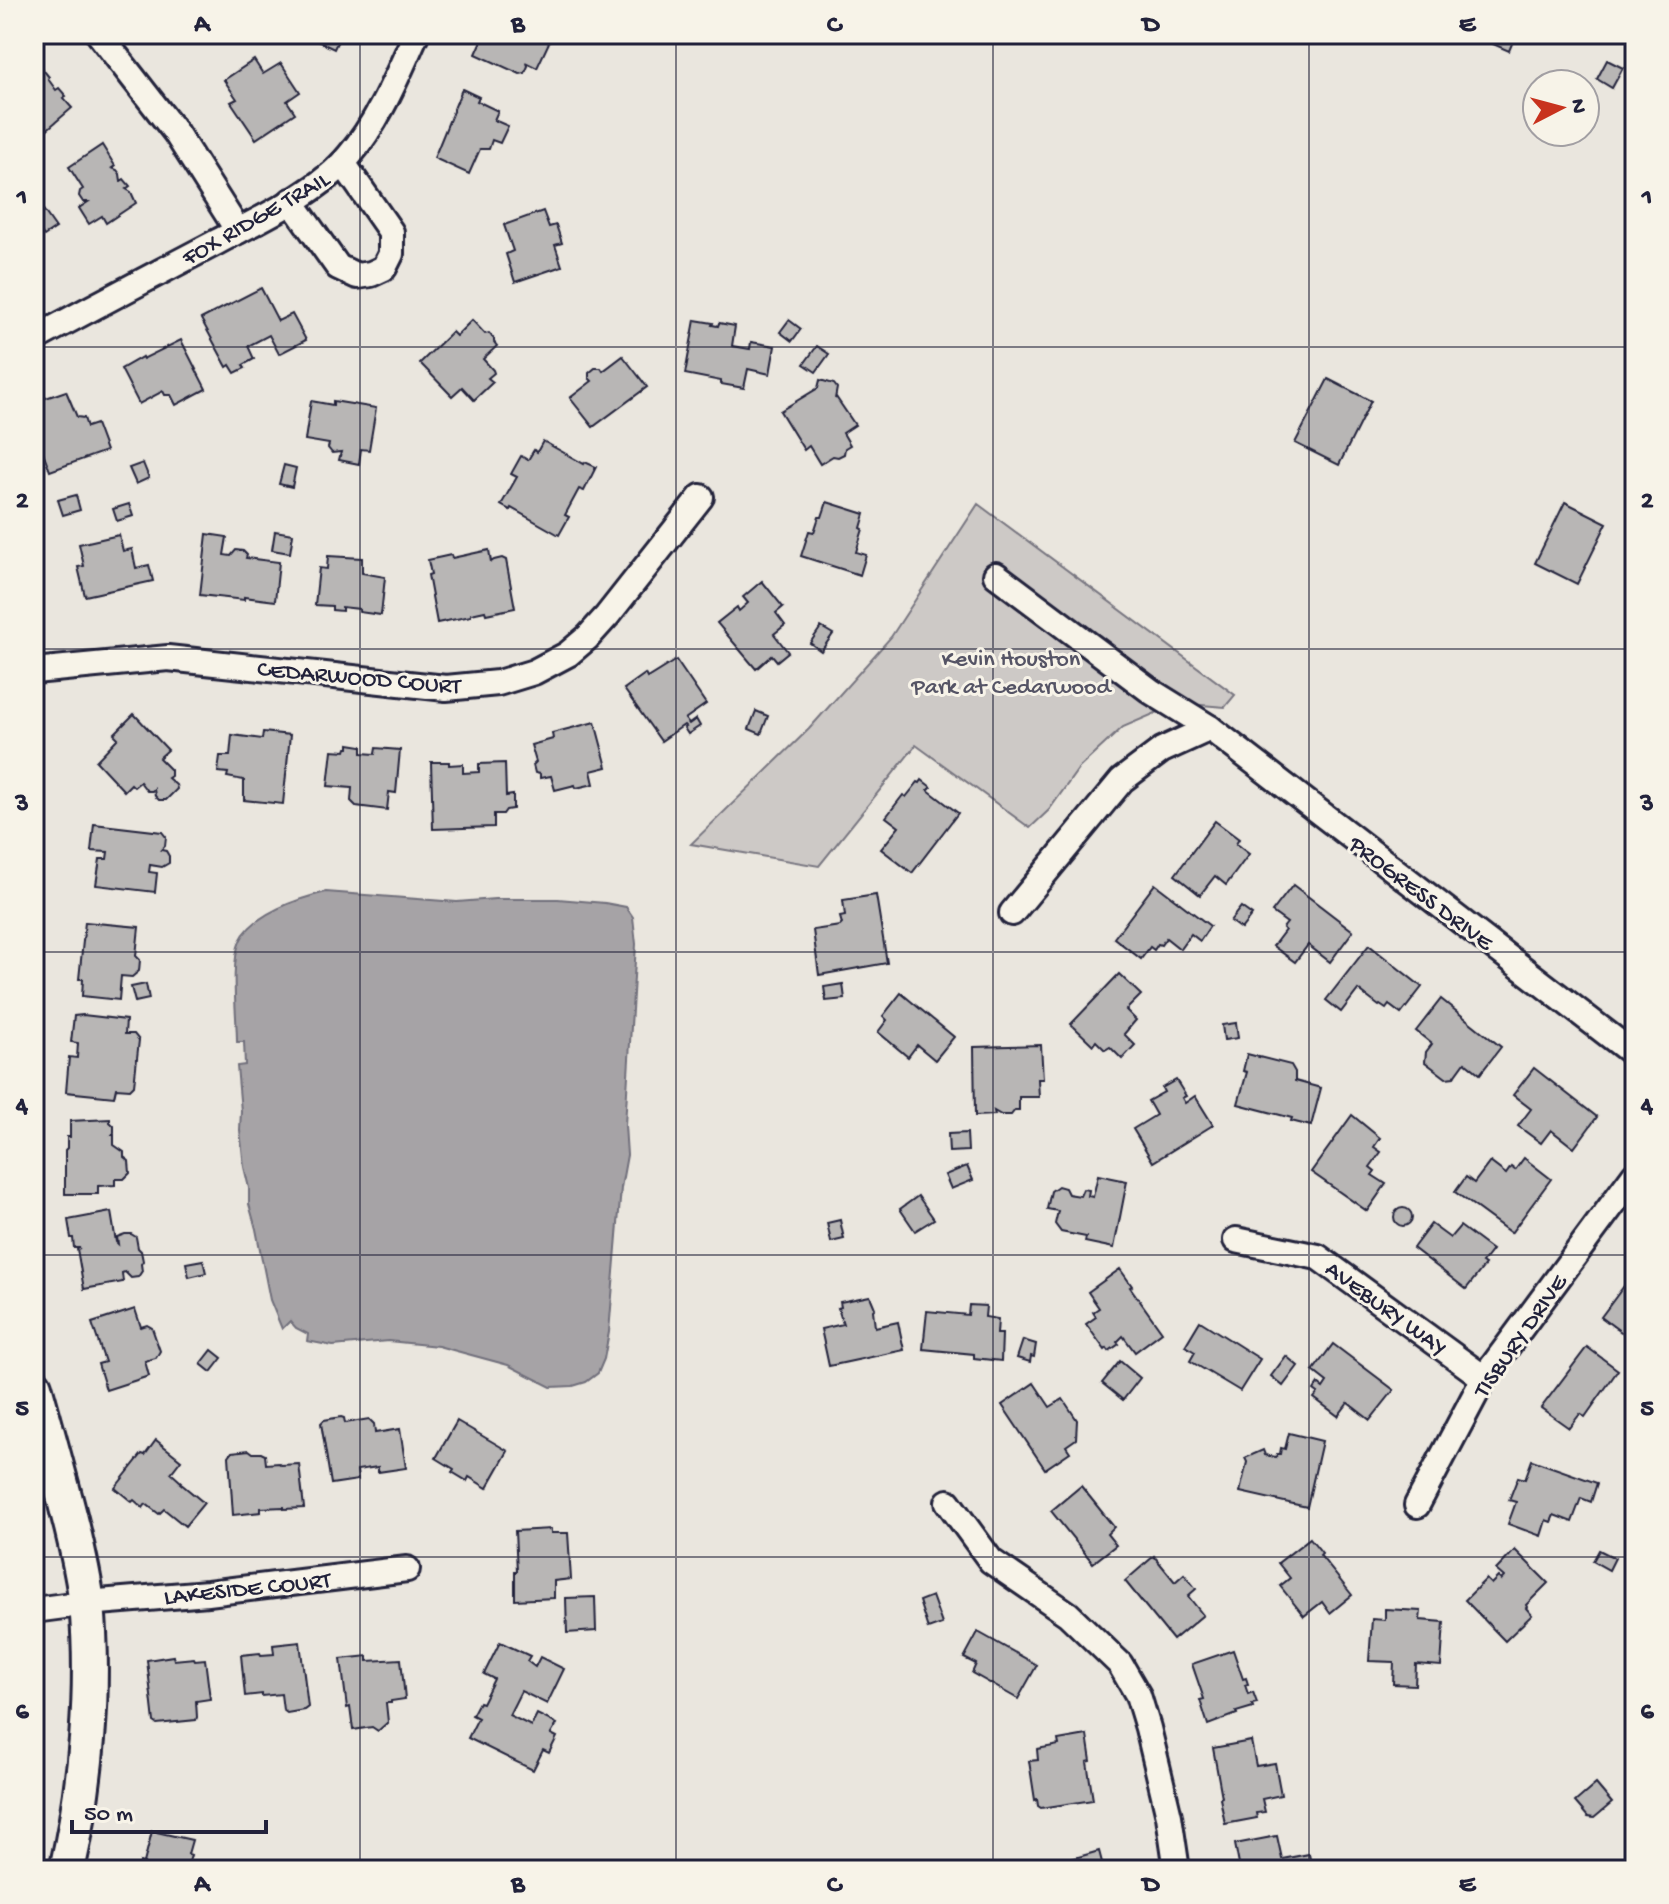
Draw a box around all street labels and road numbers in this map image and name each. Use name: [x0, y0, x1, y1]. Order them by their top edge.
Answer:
street label: FOX RIDGE TRAIL: [177, 166, 337, 274]
street label: CEDARWOOD COURT: [256, 656, 463, 703]
street label: PROGRESS DRIVE: [1341, 831, 1499, 959]
street label: AVEBURY WAY: [1318, 1256, 1452, 1364]
street label: TISBURY DRIVE: [1468, 1269, 1576, 1406]
street label: LAKESIDE COURT: [163, 1567, 334, 1614]

